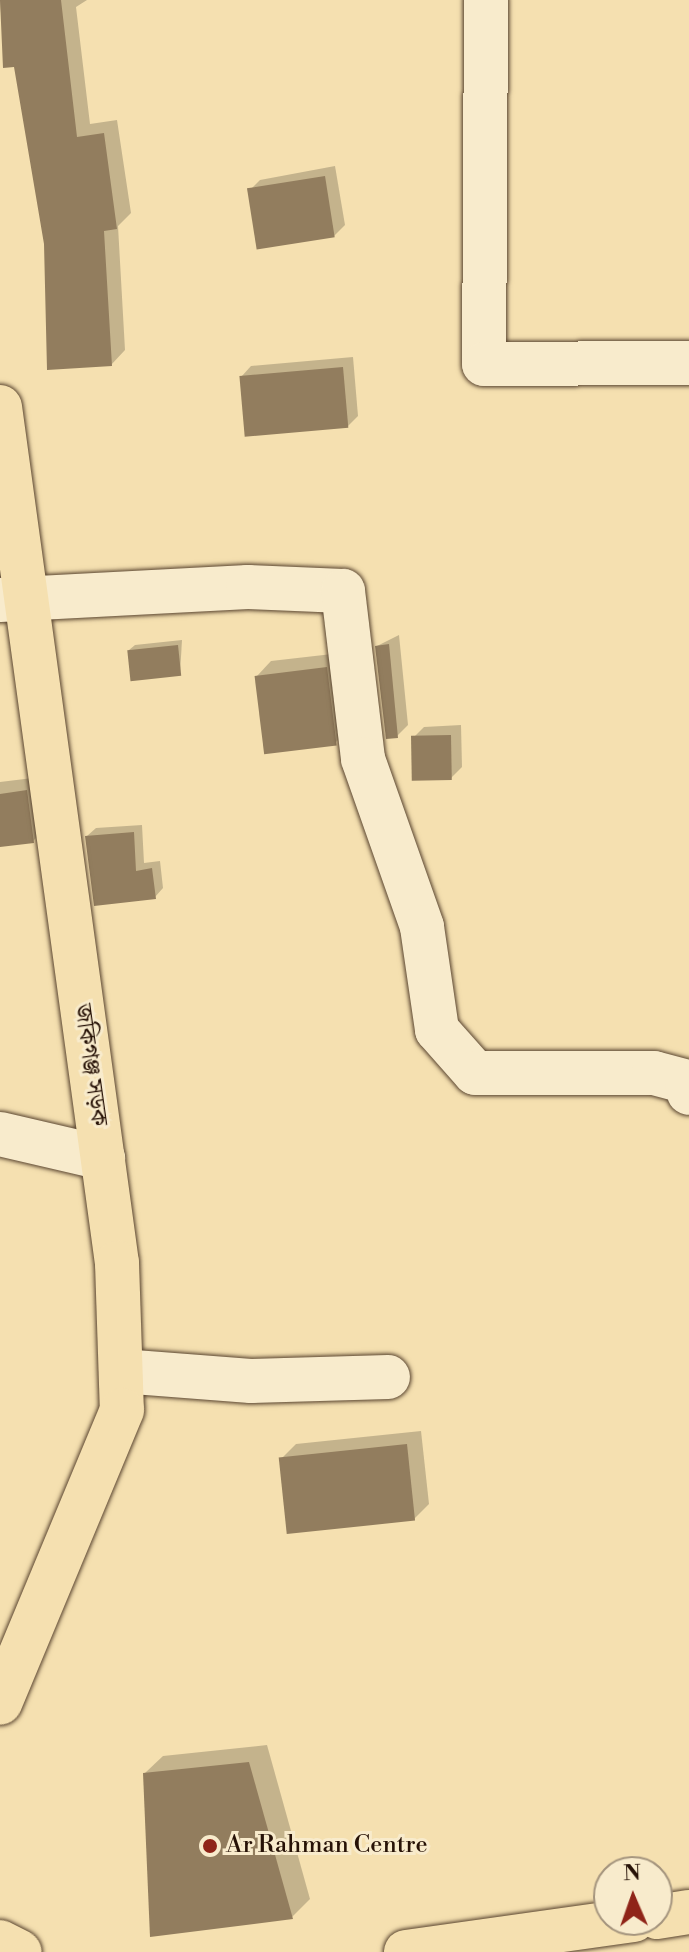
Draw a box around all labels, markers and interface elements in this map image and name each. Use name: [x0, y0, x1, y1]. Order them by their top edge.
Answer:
street label: জকিগঞ্জ সড়ক: [67, 1002, 113, 1128]
place label: Ar Rahman Centre: [226, 1832, 428, 1860]
marker: Ar Rahman Centre: [201, 1837, 219, 1855]
north arrow: [593, 1856, 673, 1936]
text: N: [623, 1860, 641, 1887]

